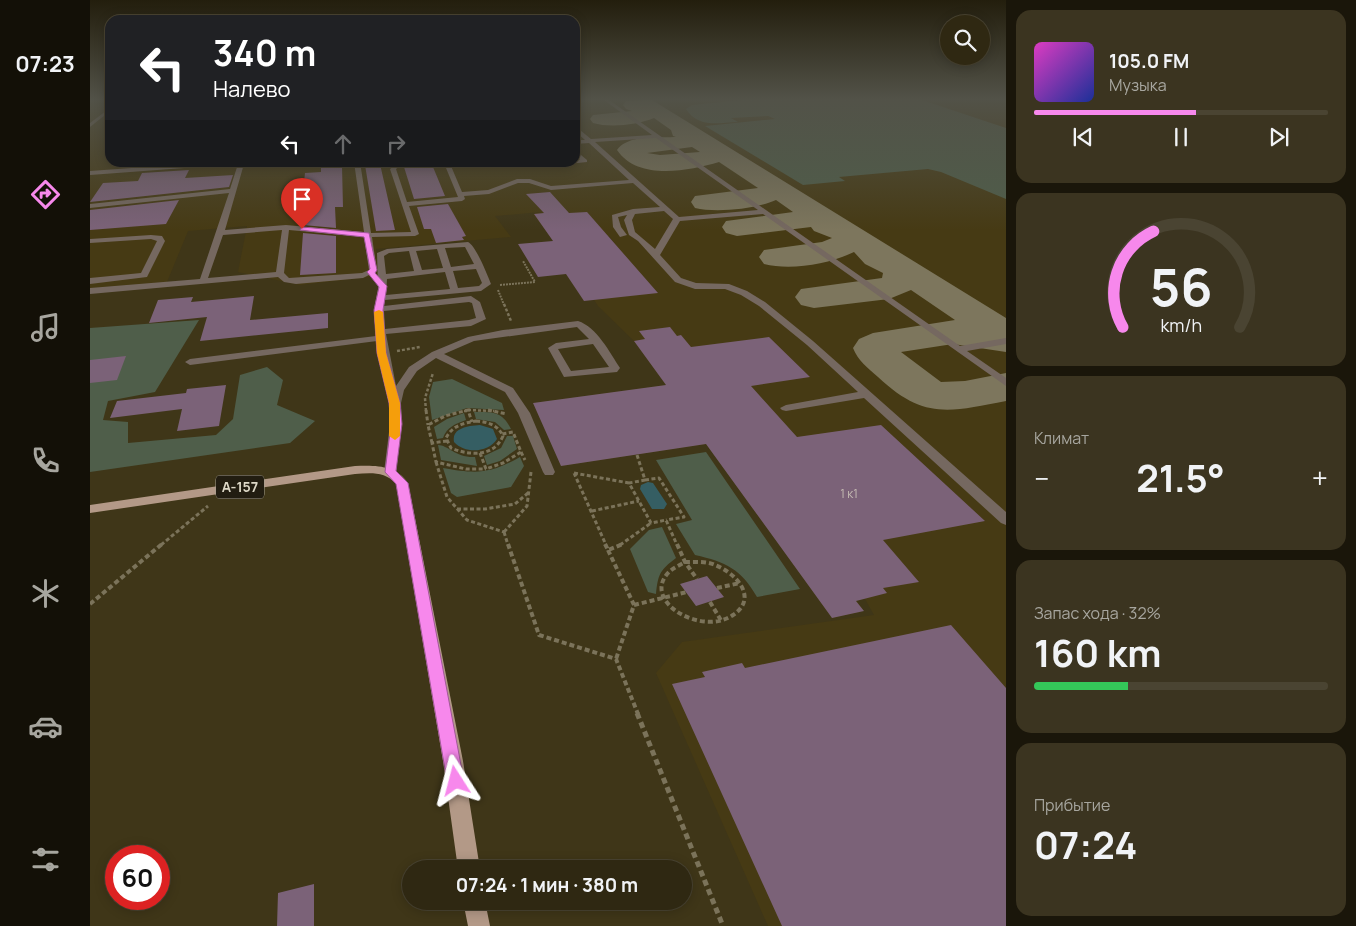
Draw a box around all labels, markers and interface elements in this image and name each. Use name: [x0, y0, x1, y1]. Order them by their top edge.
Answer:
map controls: [940, 15, 990, 65]
button: search: [940, 15, 990, 65]
text: 340 m: [213, 29, 316, 77]
icon: left: [130, 35, 195, 100]
text: 105.0 FM: [1109, 48, 1189, 74]
text: 07:23: [15, 49, 75, 79]
text: Налево: [213, 74, 291, 104]
text: Музыка: [1109, 74, 1167, 96]
icon: previous: [1069, 123, 1097, 151]
icon: pause: [1167, 123, 1195, 151]
icon: next: [1265, 123, 1293, 151]
icon: left: [276, 130, 304, 158]
icon: ahead: [329, 130, 357, 158]
icon: right: [382, 130, 410, 158]
icon: directions: [28, 177, 63, 212]
pin: [281, 178, 323, 229]
icon: arrive: [288, 185, 316, 213]
text: 56: [1150, 251, 1212, 322]
icon: music: [28, 310, 63, 345]
text: km/h: [1160, 313, 1202, 337]
text: Климат: [1034, 427, 1089, 449]
icon: phone: [28, 443, 63, 478]
text: 21.5°: [1136, 451, 1225, 503]
text: −: [1034, 459, 1049, 497]
text: +: [1312, 459, 1328, 497]
road number: А-157: [216, 476, 264, 498]
house number: 1 к1: [840, 485, 858, 502]
icon: climate: [28, 576, 63, 611]
text: Запас хода · 32%: [1034, 602, 1161, 624]
text: 160 km: [1034, 626, 1161, 678]
icon: car: [28, 709, 63, 744]
position arrow: [429, 754, 481, 806]
text: Прибытие: [1034, 794, 1110, 816]
text: 07:24: [1034, 818, 1137, 870]
icon: filters: [28, 842, 63, 877]
speed limit sign: 60: [105, 845, 170, 910]
text: 07:24 · 1 мин · 380 m: [456, 872, 638, 898]

